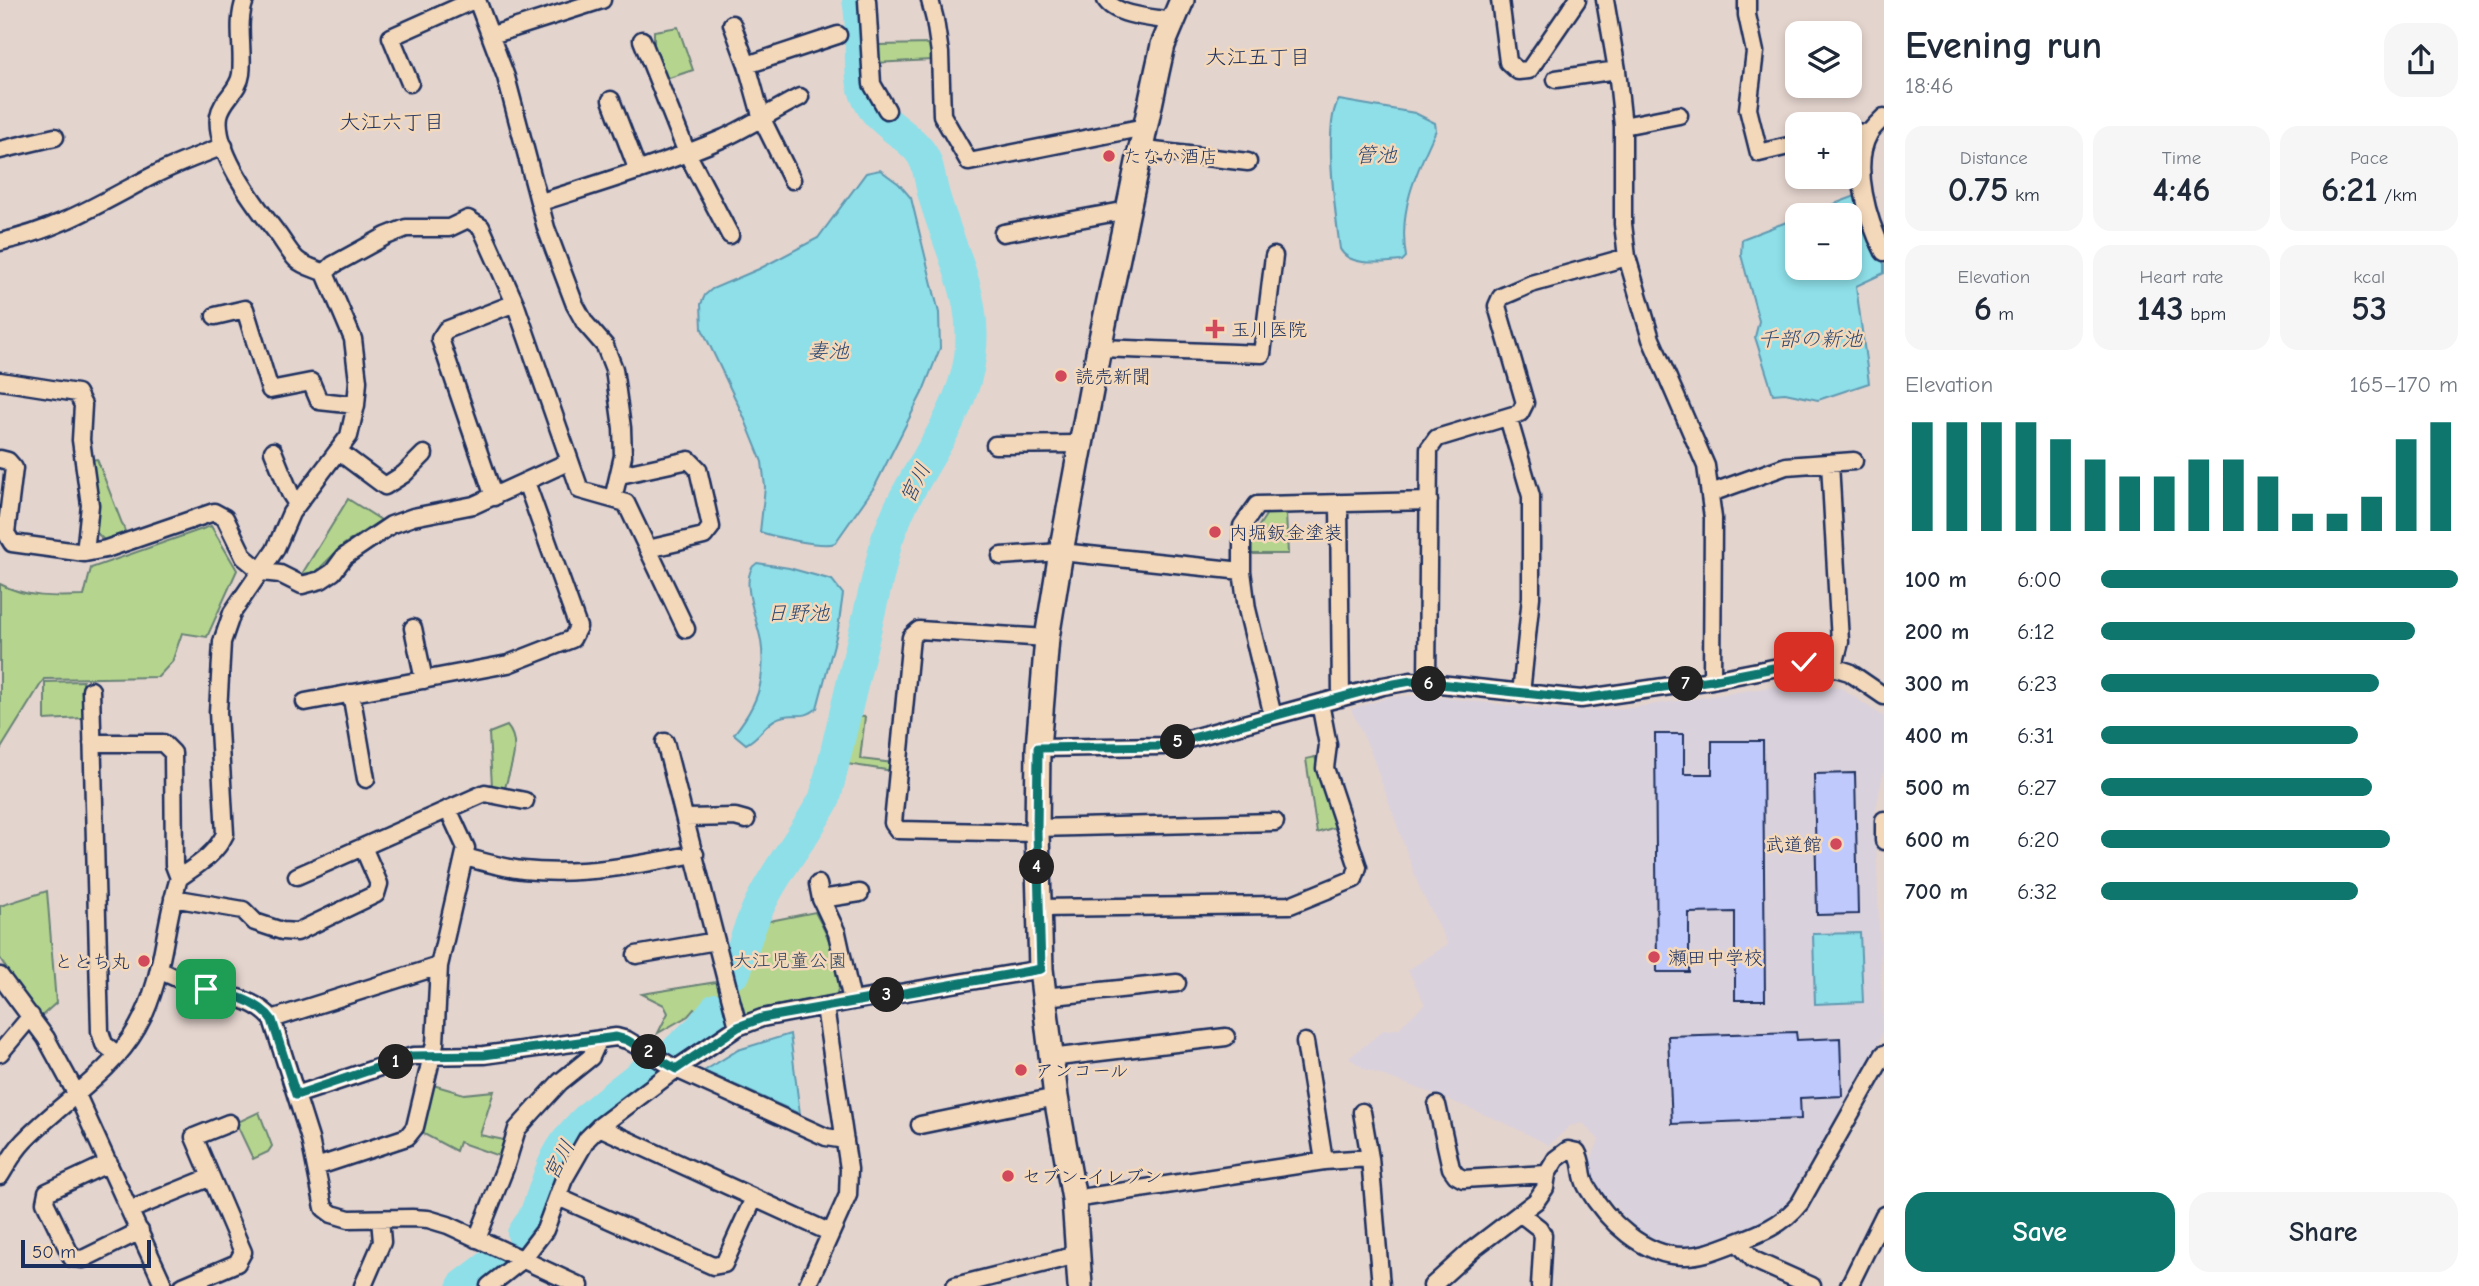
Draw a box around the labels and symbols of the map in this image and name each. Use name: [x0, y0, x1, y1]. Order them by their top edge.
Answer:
district label: 大江五丁目: [1206, 45, 1311, 69]
district label: 大江六丁目: [340, 110, 445, 134]
water label: 管池: [1355, 143, 1398, 167]
place label: たなか酒店: [1123, 146, 1218, 168]
marker: たなか酒店: [1101, 148, 1117, 164]
marker: 玉川医院: [1205, 319, 1225, 339]
place label: 玉川医院: [1231, 319, 1307, 341]
water label: 千部の新池: [1758, 327, 1863, 351]
water label: 妻池: [807, 339, 850, 363]
place label: 読売新聞: [1075, 366, 1151, 388]
marker: 読売新聞: [1053, 368, 1069, 384]
water label: 宮川: [895, 459, 935, 507]
place label: 内堀鈑金塗装: [1229, 522, 1343, 544]
marker: 内堀鈑金塗装: [1207, 524, 1223, 540]
water label: 日野池: [767, 601, 830, 625]
pin: [1774, 632, 1834, 692]
pin: 6: [1412, 666, 1446, 702]
pin: 7: [1668, 666, 1704, 702]
pin: 5: [1160, 724, 1196, 760]
place label: 武道館: [1765, 834, 1822, 856]
marker: 武道館: [1828, 836, 1844, 852]
pin: 4: [1020, 850, 1054, 884]
place label: 瀬田中学校: [1668, 947, 1763, 969]
marker: 瀬田中学校: [1646, 949, 1662, 965]
park label: 大江児童公園: [733, 950, 847, 972]
place label: ととち丸: [54, 951, 130, 973]
marker: ととち丸: [136, 953, 152, 969]
pin: [176, 959, 236, 1019]
pin: 3: [870, 978, 904, 1012]
pin: 2: [632, 1034, 666, 1070]
pin: 1: [378, 1044, 414, 1080]
place label: アンコール: [1035, 1060, 1129, 1082]
marker: アンコール: [1013, 1062, 1029, 1078]
water label: 宮川: [539, 1136, 579, 1184]
place label: セブン-イレブン: [1022, 1166, 1163, 1188]
marker: セブン-イレブン: [1000, 1168, 1016, 1184]
scale bar: [21, 1237, 150, 1269]

